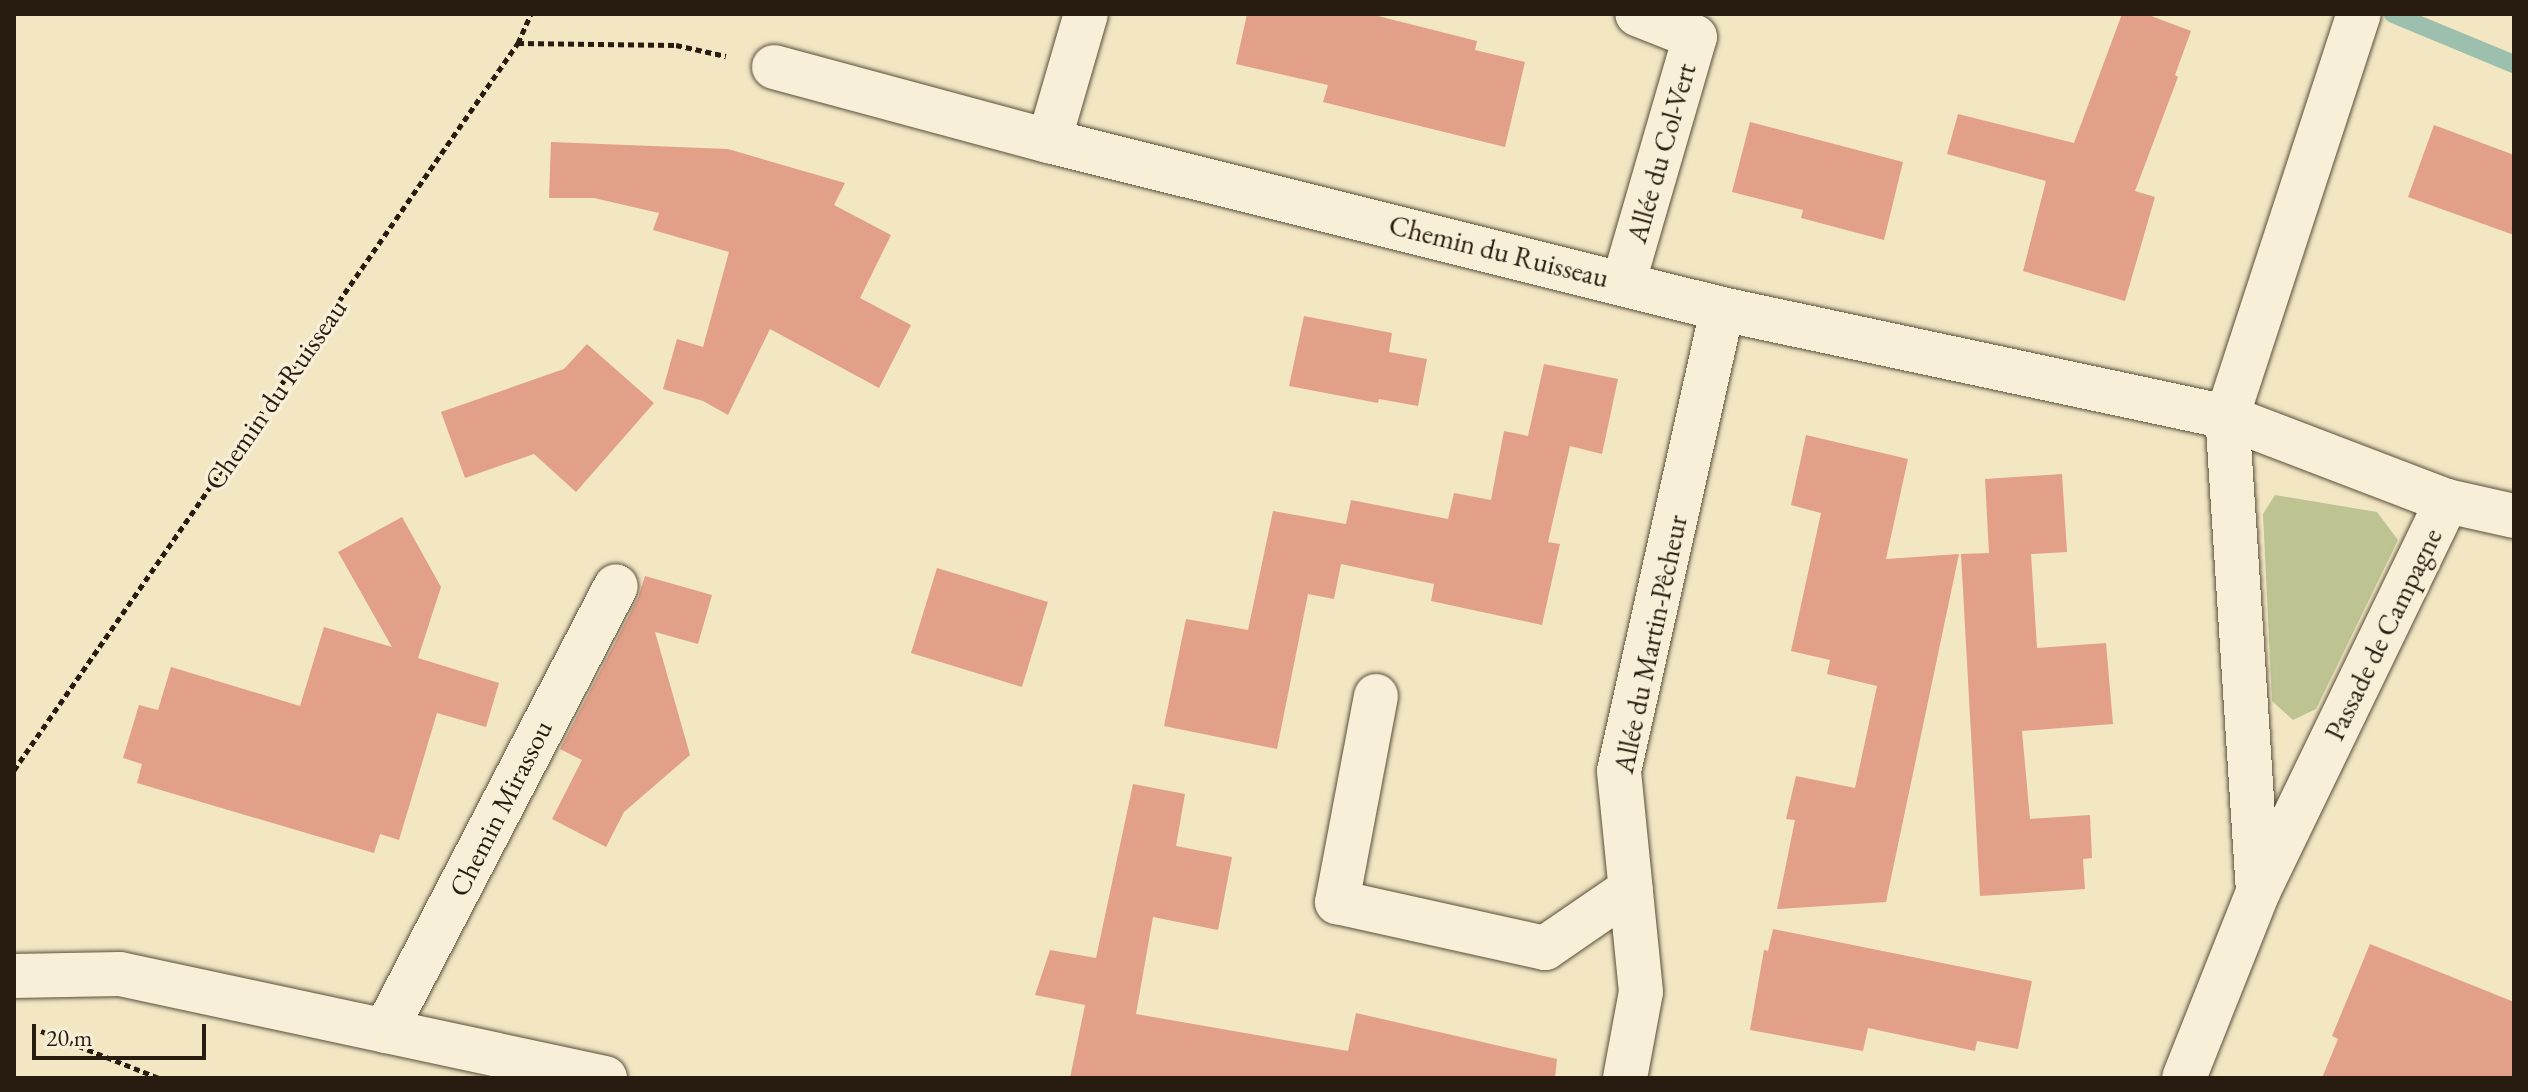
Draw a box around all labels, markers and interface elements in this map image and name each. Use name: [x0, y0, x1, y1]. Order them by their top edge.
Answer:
street label: Allée du Col-Vert: [1619, 59, 1703, 247]
street label: Chemin du Ruisseau: [1386, 207, 1612, 295]
street label: Chemin du Ruisseau: [197, 292, 353, 496]
street label: Allée du Martin-Pêcheur: [1606, 512, 1694, 776]
street label: Passade de Campagne: [2317, 522, 2449, 746]
street label: Chemin Mirassou: [441, 714, 559, 902]
scale bar: [36, 1008, 210, 1058]
text: 20 m: [46, 1022, 93, 1053]

